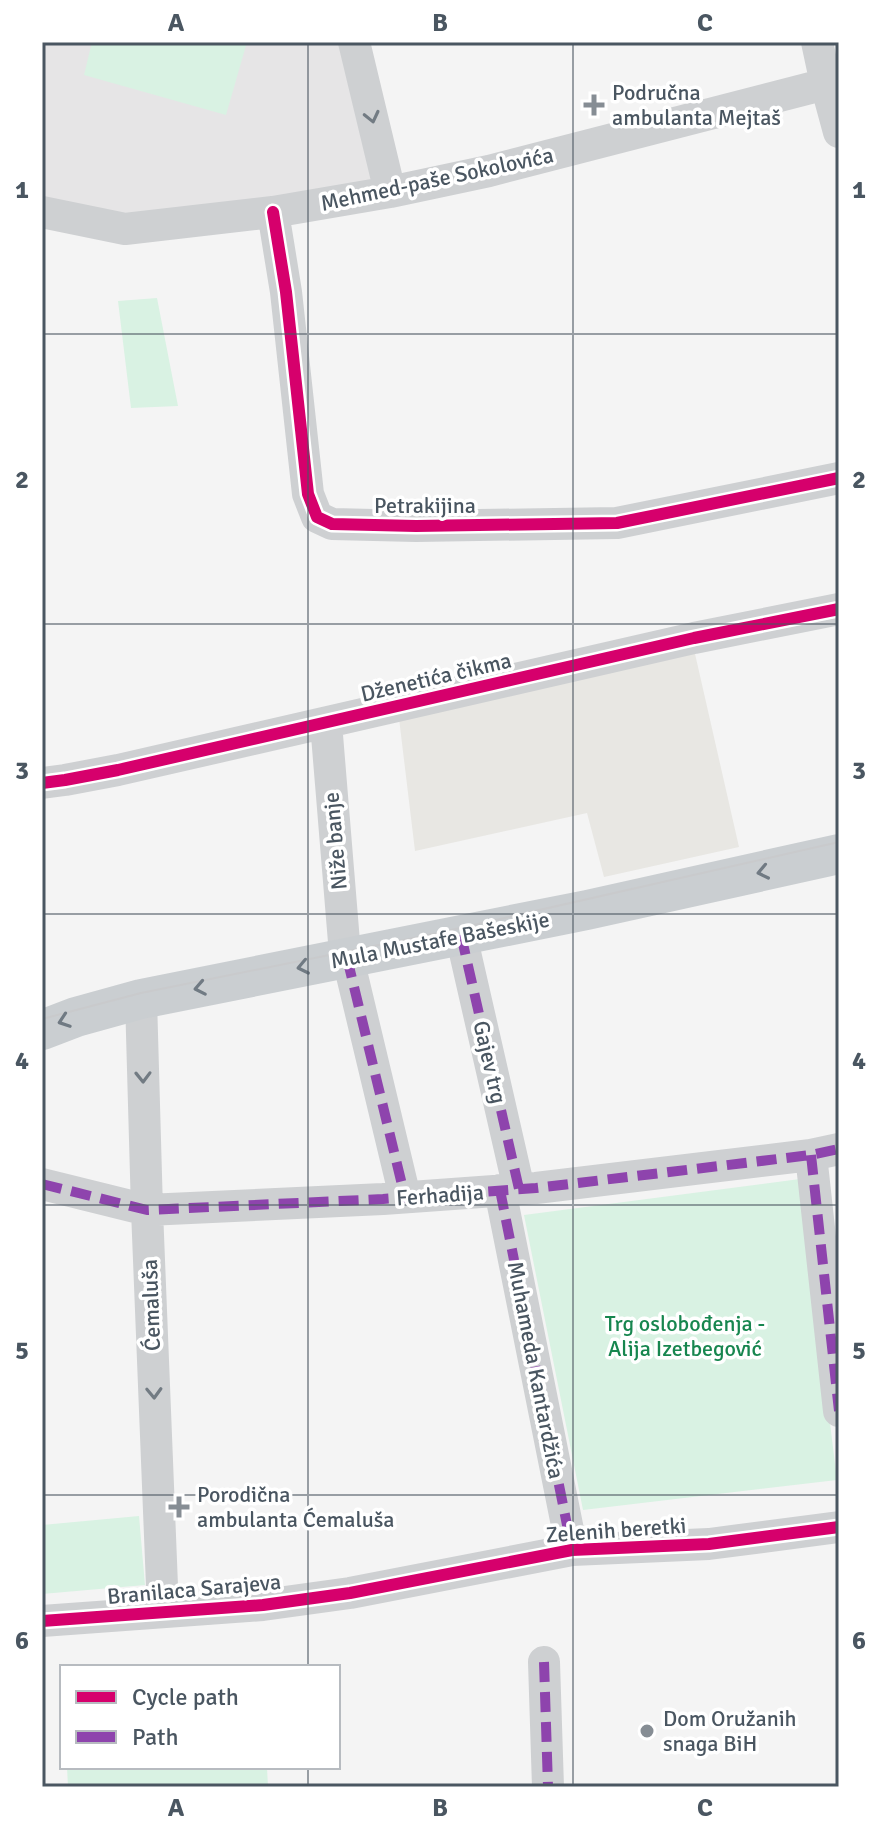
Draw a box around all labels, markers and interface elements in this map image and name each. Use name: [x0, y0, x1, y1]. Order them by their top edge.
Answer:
text: A: [168, 7, 185, 39]
text: B: [432, 7, 448, 39]
text: C: [697, 7, 713, 39]
place label: Područna ambulanta Mejtaš: [612, 79, 781, 131]
marker: Područna ambulanta Mejtaš: [583, 94, 605, 116]
one-way arrow: [363, 109, 380, 123]
street label: Mehmed-paše Sokolovića: [318, 141, 556, 217]
text: 1: [15, 174, 29, 206]
text: 1: [852, 174, 866, 206]
text: 2: [15, 464, 29, 496]
text: 2: [852, 464, 866, 496]
street label: Petrakijina: [374, 492, 476, 519]
street label: Dženetića čikma: [358, 647, 514, 707]
text: 3: [15, 755, 29, 787]
text: 3: [852, 755, 866, 787]
street label: Niže banje: [317, 791, 353, 891]
one-way arrow: [757, 863, 770, 880]
street label: Mula Mustafe Bašeskije: [328, 906, 552, 974]
one-way arrow: [297, 958, 311, 975]
one-way arrow: [194, 978, 207, 995]
one-way arrow: [58, 1011, 72, 1028]
street label: Gajev trg: [467, 1018, 513, 1106]
text: 4: [15, 1045, 29, 1077]
text: 4: [852, 1045, 866, 1077]
one-way arrow: [135, 1071, 152, 1084]
street label: Ferhadija: [395, 1178, 485, 1212]
street label: Ćemaluša: [136, 1259, 166, 1351]
street label: Muhameda Kantardžića: [502, 1259, 570, 1481]
park label: Trg oslobođenja - Alija Izetbegović: [605, 1310, 765, 1362]
text: 5: [15, 1335, 29, 1367]
text: 5: [852, 1335, 866, 1367]
one-way arrow: [146, 1387, 163, 1400]
place label: Porodična ambulanta Ćemaluša: [197, 1481, 395, 1533]
marker: Porodična ambulanta Ćemaluša: [168, 1496, 190, 1518]
street label: Zelenih beretki: [545, 1512, 687, 1548]
street label: Branilaca Sarajeva: [106, 1568, 282, 1610]
text: 6: [15, 1625, 29, 1657]
text: 6: [852, 1625, 866, 1657]
legend: [60, 1665, 340, 1769]
text: Cycle path: [132, 1682, 239, 1712]
place label: Dom Oružanih snaga BiH: [663, 1705, 797, 1757]
text: Path: [132, 1722, 178, 1752]
marker: Dom Oružanih snaga BiH: [638, 1722, 656, 1740]
text: A: [168, 1792, 185, 1824]
text: B: [432, 1792, 448, 1824]
text: C: [697, 1792, 713, 1824]

